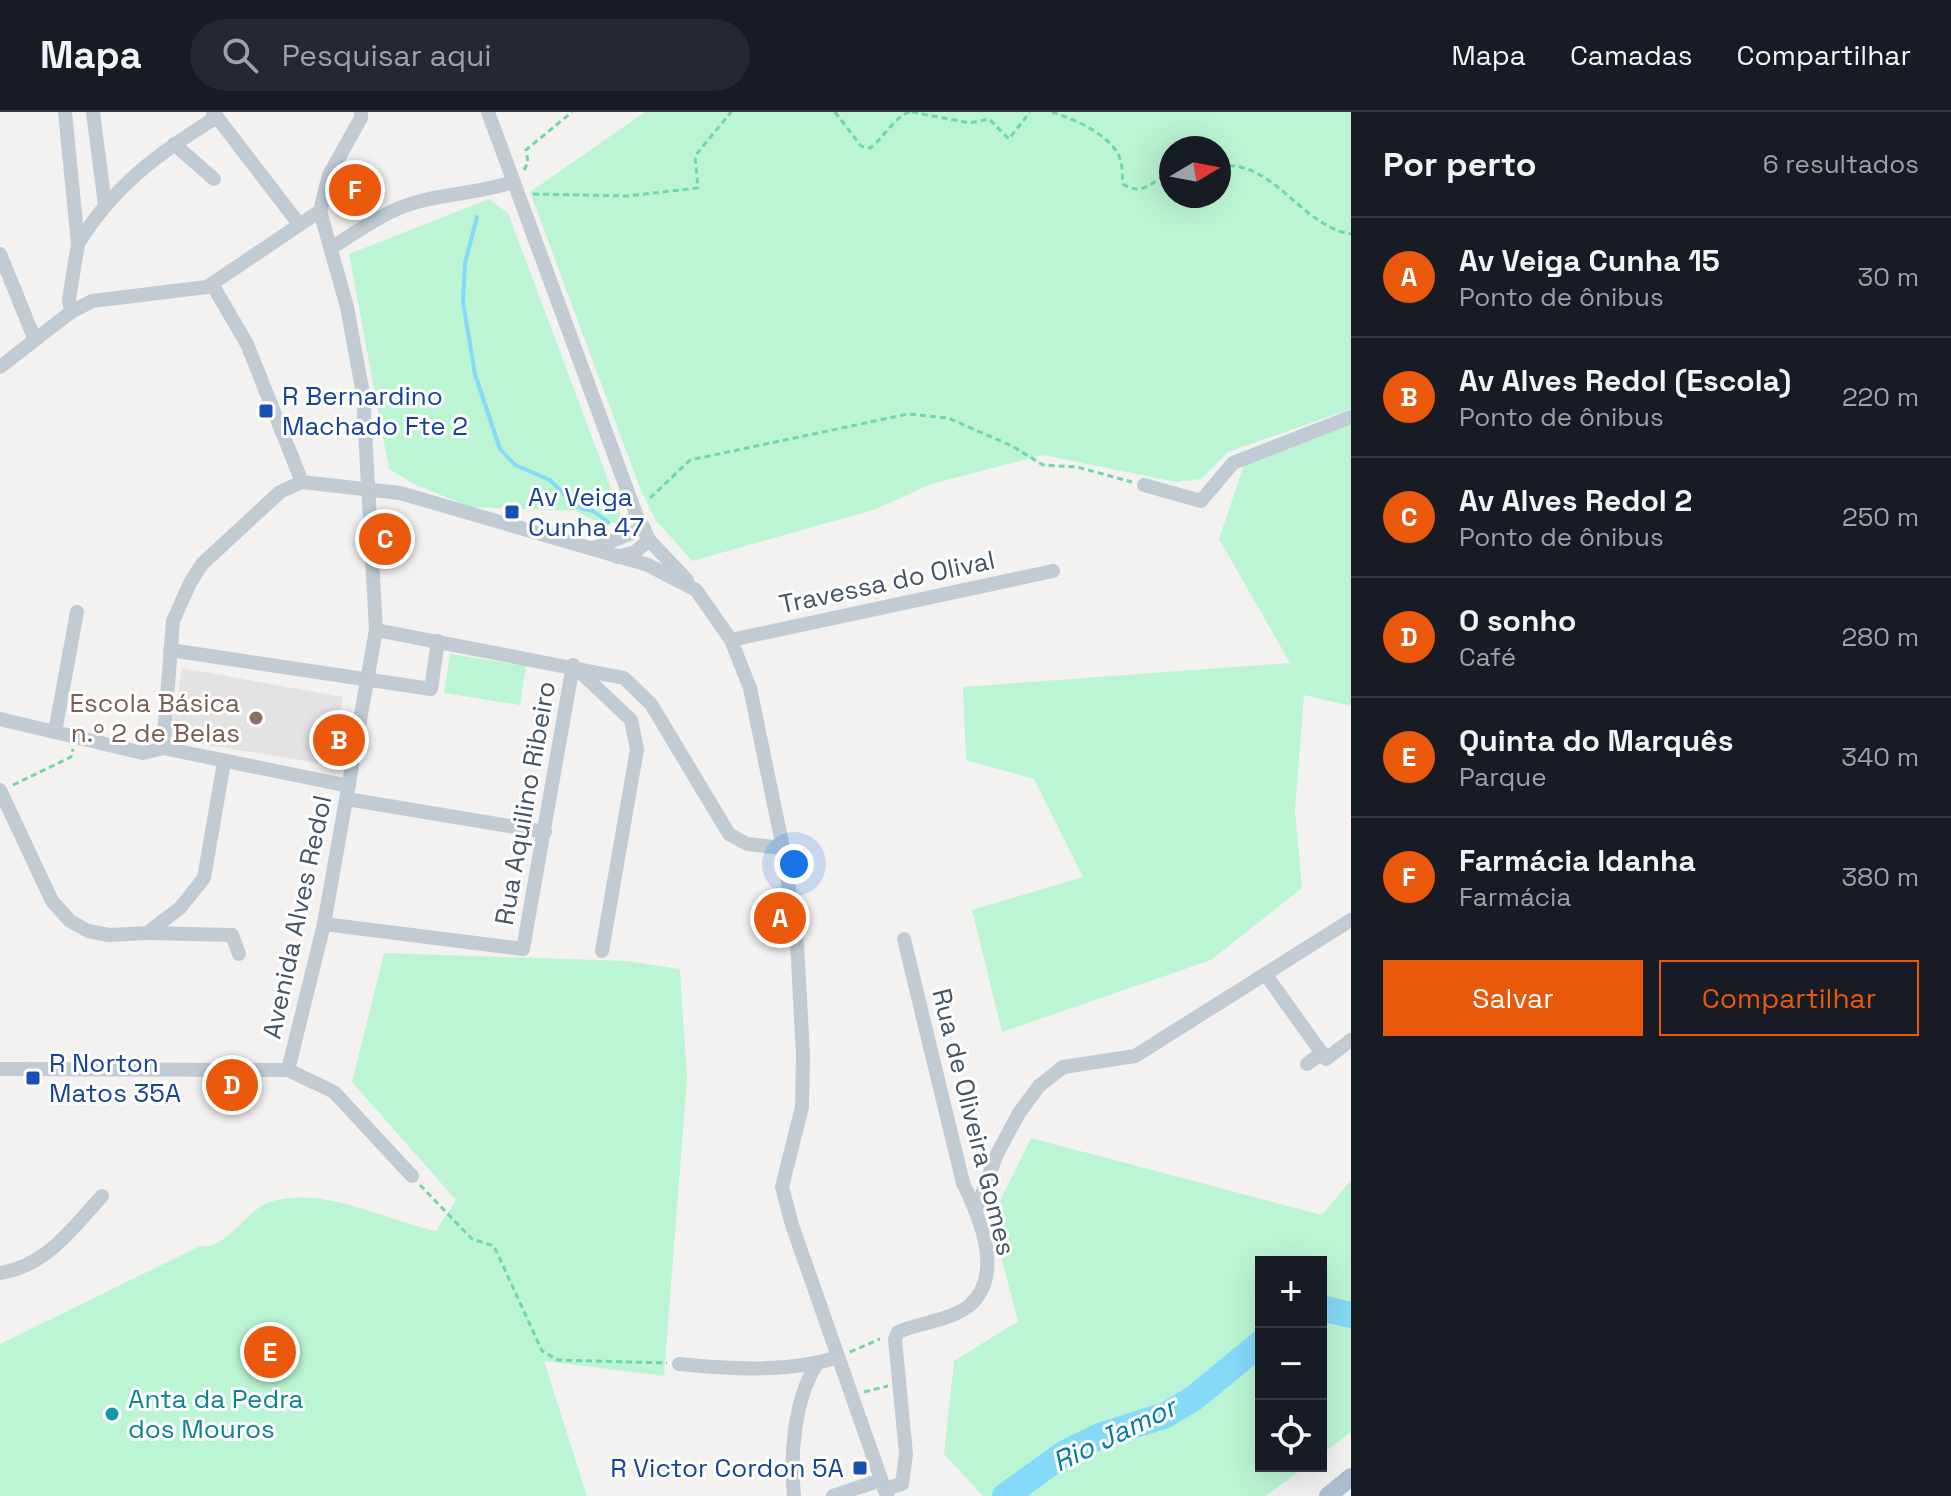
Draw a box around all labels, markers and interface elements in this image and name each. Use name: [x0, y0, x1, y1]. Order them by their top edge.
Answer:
search box: [190, 19, 750, 91]
text: Mapa: [40, 31, 142, 79]
icon: search: [218, 33, 262, 77]
text: Pesquisar aqui: [282, 36, 492, 75]
text: Mapa: [1451, 37, 1526, 73]
text: Camadas: [1570, 37, 1693, 73]
text: Compartilhar: [1737, 37, 1911, 73]
north arrow: [1159, 136, 1231, 208]
text: Por perto: [1383, 143, 1537, 186]
text: 6 resultados: [1763, 147, 1919, 181]
pin: F: [329, 160, 381, 220]
text: Av Veiga Cunha 15: [1459, 241, 1720, 280]
text: A: [1401, 260, 1417, 294]
text: 30 m: [1858, 260, 1919, 294]
text: Ponto de ônibus: [1459, 280, 1664, 314]
text: Av Alves Redol (Escola): [1459, 361, 1791, 400]
place label: R Bernardino Machado Fte 2: [282, 379, 468, 443]
text: B: [1400, 380, 1418, 414]
text: 220 m: [1842, 380, 1919, 414]
text: Ponto de ônibus: [1459, 400, 1664, 434]
marker: R Bernardino Machado Fte 2: [257, 402, 275, 420]
place label: Av Veiga Cunha 47: [528, 480, 644, 544]
text: Av Alves Redol 2: [1459, 481, 1692, 520]
text: C: [1401, 500, 1417, 534]
text: 250 m: [1842, 500, 1919, 534]
marker: Av Veiga Cunha 47: [503, 503, 521, 521]
pin: C: [359, 509, 411, 569]
text: Ponto de ônibus: [1459, 520, 1664, 554]
street label: Travessa do Olival: [776, 543, 998, 621]
text: O sonho: [1459, 601, 1576, 640]
text: D: [1400, 620, 1418, 654]
text: 280 m: [1841, 620, 1919, 654]
text: Café: [1459, 640, 1516, 674]
street label: Rua Aquilino Ribeiro: [487, 678, 563, 928]
place label: Escola Básica n.º 2 de Belas: [69, 686, 240, 750]
marker: Escola Básica n.º 2 de Belas: [247, 709, 265, 727]
pin: B: [313, 710, 365, 770]
text: Quinta do Marquês: [1459, 721, 1733, 760]
text: E: [1402, 740, 1416, 774]
text: 340 m: [1841, 740, 1919, 774]
text: Parque: [1459, 760, 1547, 794]
street label: Avenida Alves Redol: [255, 792, 339, 1042]
text: Farmácia Idanha: [1459, 841, 1696, 880]
your location: [774, 844, 814, 884]
text: F: [1402, 860, 1416, 894]
text: 380 m: [1841, 860, 1919, 894]
text: Farmácia: [1459, 880, 1571, 914]
pin: A: [754, 888, 806, 948]
button: Salvar: [1383, 960, 1643, 1036]
button: Compartilhar: [1659, 960, 1919, 1036]
street label: Rua de Oliveira Gomes: [924, 985, 1024, 1259]
place label: R Norton Matos 35A: [49, 1046, 181, 1110]
pin: D: [206, 1055, 258, 1115]
marker: R Norton Matos 35A: [24, 1069, 42, 1087]
map controls: [1255, 1256, 1327, 1472]
button: +: [1255, 1256, 1327, 1328]
pin: E: [244, 1322, 296, 1382]
button: −: [1255, 1328, 1327, 1400]
place label: Anta da Pedra dos Mouros: [128, 1382, 304, 1446]
water label: Rio Jamor: [1046, 1387, 1185, 1479]
button: locate: [1255, 1400, 1327, 1472]
marker: Anta da Pedra dos Mouros: [103, 1405, 121, 1423]
place label: R Victor Cordon 5A: [610, 1451, 844, 1485]
marker: R Victor Cordon 5A: [851, 1459, 869, 1477]

